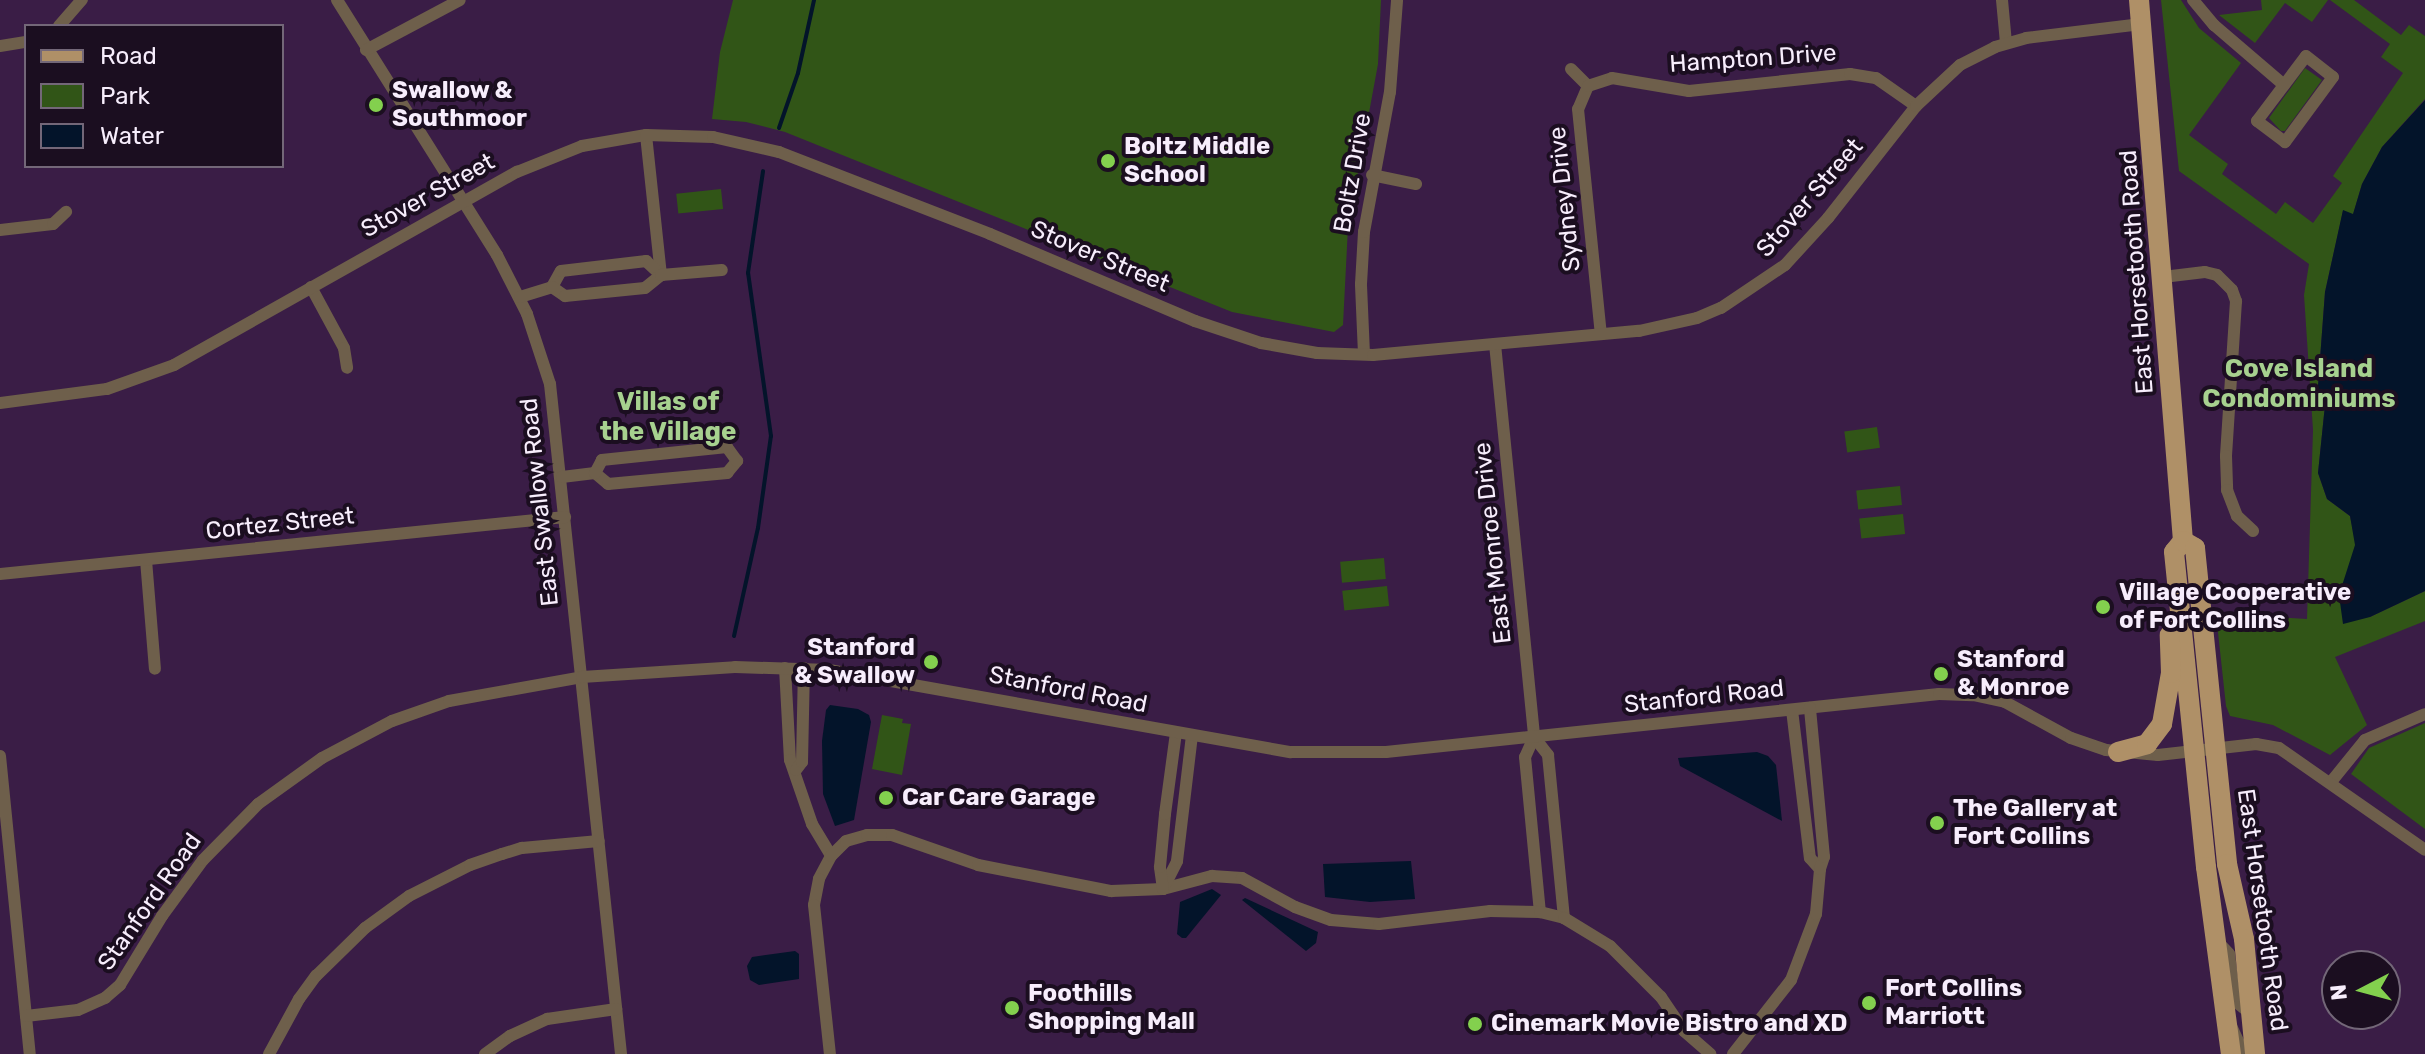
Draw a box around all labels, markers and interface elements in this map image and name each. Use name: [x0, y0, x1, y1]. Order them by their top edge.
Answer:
legend: [24, 24, 284, 168]
street label: Hampton Drive: [1669, 39, 1837, 79]
text: Road: [100, 42, 157, 70]
place label: Swallow & Southmoor: [392, 77, 527, 133]
text: Park: [100, 82, 150, 110]
marker: Swallow & Southmoor: [367, 96, 385, 114]
street label: Boltz Drive: [1328, 111, 1378, 235]
text: Water: [100, 122, 164, 150]
street label: Sydney Drive: [1543, 125, 1587, 273]
place label: Boltz Middle School: [1124, 133, 1270, 189]
street label: Stover Street: [1750, 133, 1870, 263]
street label: Stover Street: [356, 147, 500, 245]
street label: East Horsetooth Road: [2114, 149, 2160, 395]
marker: Boltz Middle School: [1099, 152, 1117, 170]
street label: Stover Street: [1026, 215, 1174, 299]
district label: Cove Island Condominiums: [2202, 353, 2396, 414]
district label: Villas of the Village: [599, 386, 737, 448]
street label: East Swallow Road: [515, 396, 565, 608]
street label: East Monroe Drive: [1468, 441, 1518, 645]
street label: Cortez Street: [204, 502, 356, 546]
place label: Village Cooperative of Fort Collins: [2119, 579, 2351, 635]
marker: Village Cooperative of Fort Collins: [2094, 598, 2112, 616]
place label: Stanford & Swallow: [794, 634, 915, 690]
place label: Stanford & Monroe: [1957, 646, 2070, 702]
marker: Stanford & Swallow: [922, 653, 940, 671]
street label: Stanford Road: [986, 661, 1150, 719]
marker: Stanford & Monroe: [1932, 665, 1950, 683]
street label: Stanford Road: [1623, 674, 1785, 720]
place label: Car Care Garage: [902, 784, 1096, 812]
street label: East Horsetooth Road: [2231, 787, 2293, 1033]
marker: Car Care Garage: [877, 789, 895, 807]
place label: The Gallery at Fort Collins: [1953, 795, 2118, 851]
marker: The Gallery at Fort Collins: [1928, 814, 1946, 832]
street label: Stanford Road: [92, 828, 208, 976]
north arrow: [2321, 950, 2401, 1030]
place label: Fort Collins Marriott: [1885, 975, 2022, 1031]
place label: Foothills Shopping Mall: [1028, 980, 1195, 1036]
text: N: [2324, 983, 2353, 1002]
marker: Fort Collins Marriott: [1860, 994, 1878, 1012]
marker: Foothills Shopping Mall: [1003, 999, 1021, 1017]
place label: Cinemark Movie Bistro and XD: [1491, 1010, 1847, 1038]
marker: Cinemark Movie Bistro and XD: [1466, 1015, 1484, 1033]

